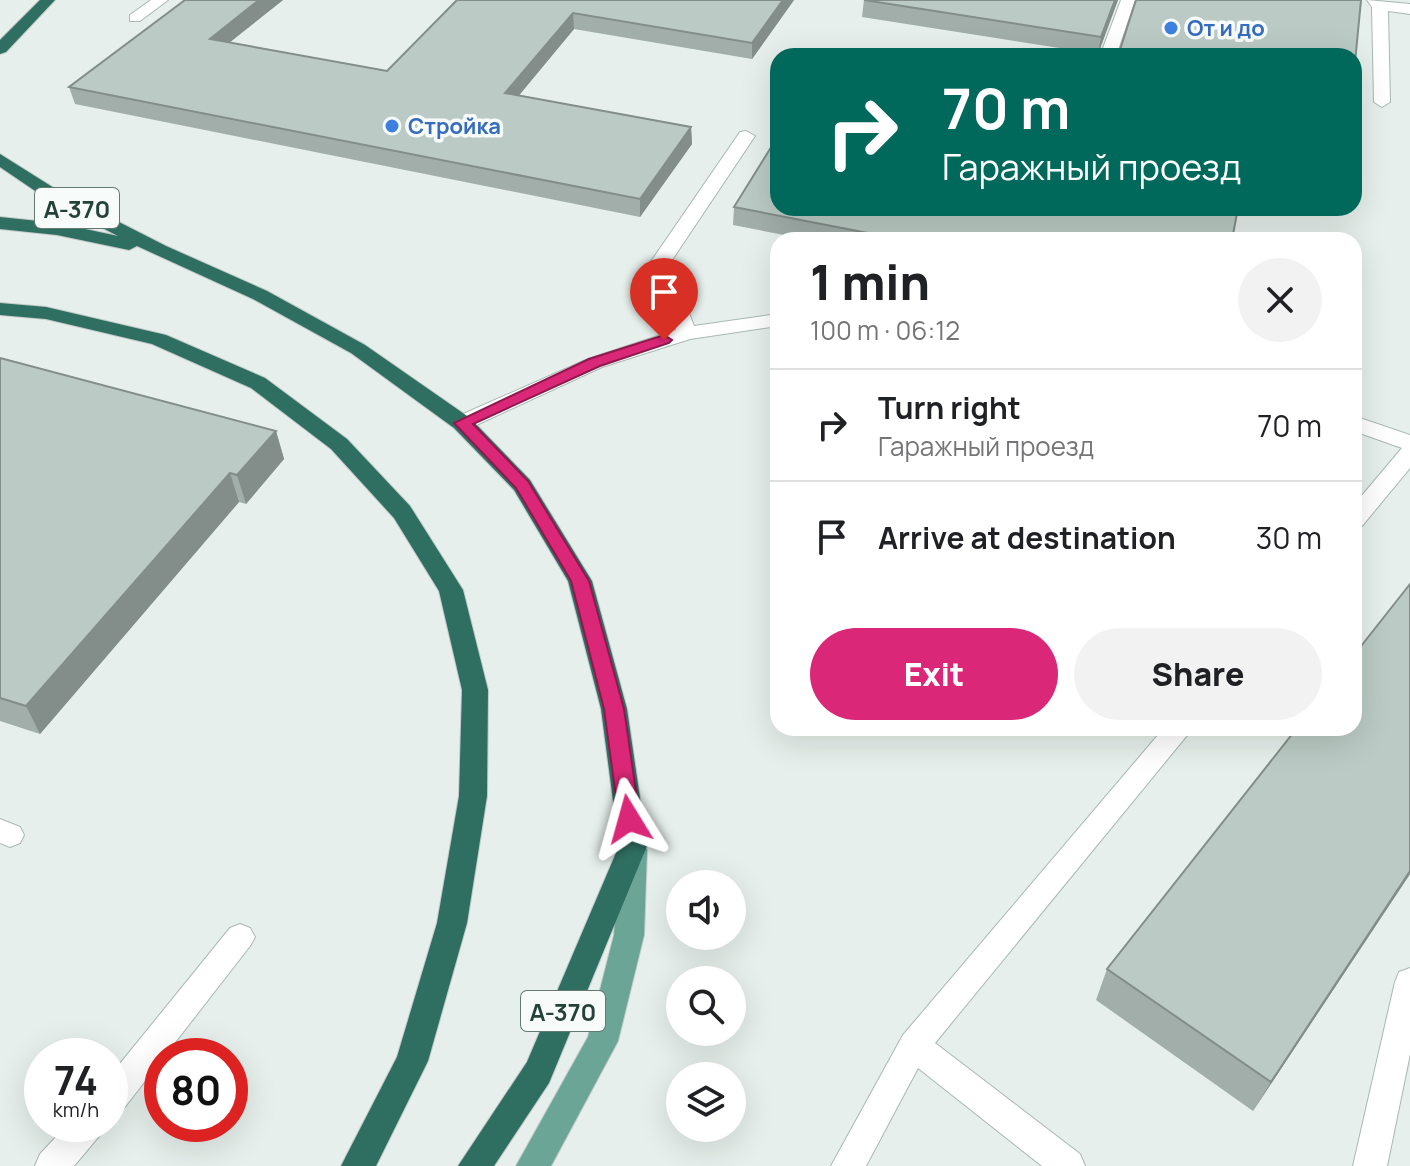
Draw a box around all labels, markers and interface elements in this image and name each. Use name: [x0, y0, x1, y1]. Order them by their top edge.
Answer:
place label: От и до: [1187, 13, 1265, 43]
marker: От и до: [1162, 19, 1180, 37]
text: 70 m: [942, 69, 1070, 146]
icon: right: [810, 80, 914, 184]
place label: Стройка: [408, 111, 501, 141]
marker: Стройка: [383, 117, 401, 135]
text: Гаражный проезд: [942, 142, 1241, 191]
road number: А-370: [35, 188, 119, 228]
text: 1 min: [810, 249, 930, 314]
pin: [630, 258, 698, 340]
button: close: [1238, 258, 1322, 342]
icon: arrive: [642, 270, 686, 314]
text: 100 m · 06:12: [810, 312, 960, 348]
text: Turn right: [878, 387, 1021, 428]
icon: right: [810, 403, 854, 447]
text: 70 m: [1257, 405, 1322, 446]
text: Гаражный проезд: [878, 428, 1094, 464]
icon: arrive: [810, 515, 854, 559]
text: Arrive at destination: [878, 517, 1176, 558]
text: 30 m: [1256, 517, 1322, 558]
button: Exit: [810, 628, 1058, 720]
button: Share: [1074, 628, 1322, 720]
position arrow: [587, 777, 671, 861]
map controls: [666, 870, 746, 1142]
button: sound: [666, 870, 746, 950]
button: search: [666, 966, 746, 1046]
road number: А-370: [521, 991, 605, 1031]
speed limit sign: 80: [144, 1038, 248, 1142]
text: 74: [54, 1052, 98, 1107]
button: layers: [666, 1062, 746, 1142]
text: km/h: [53, 1096, 99, 1123]

